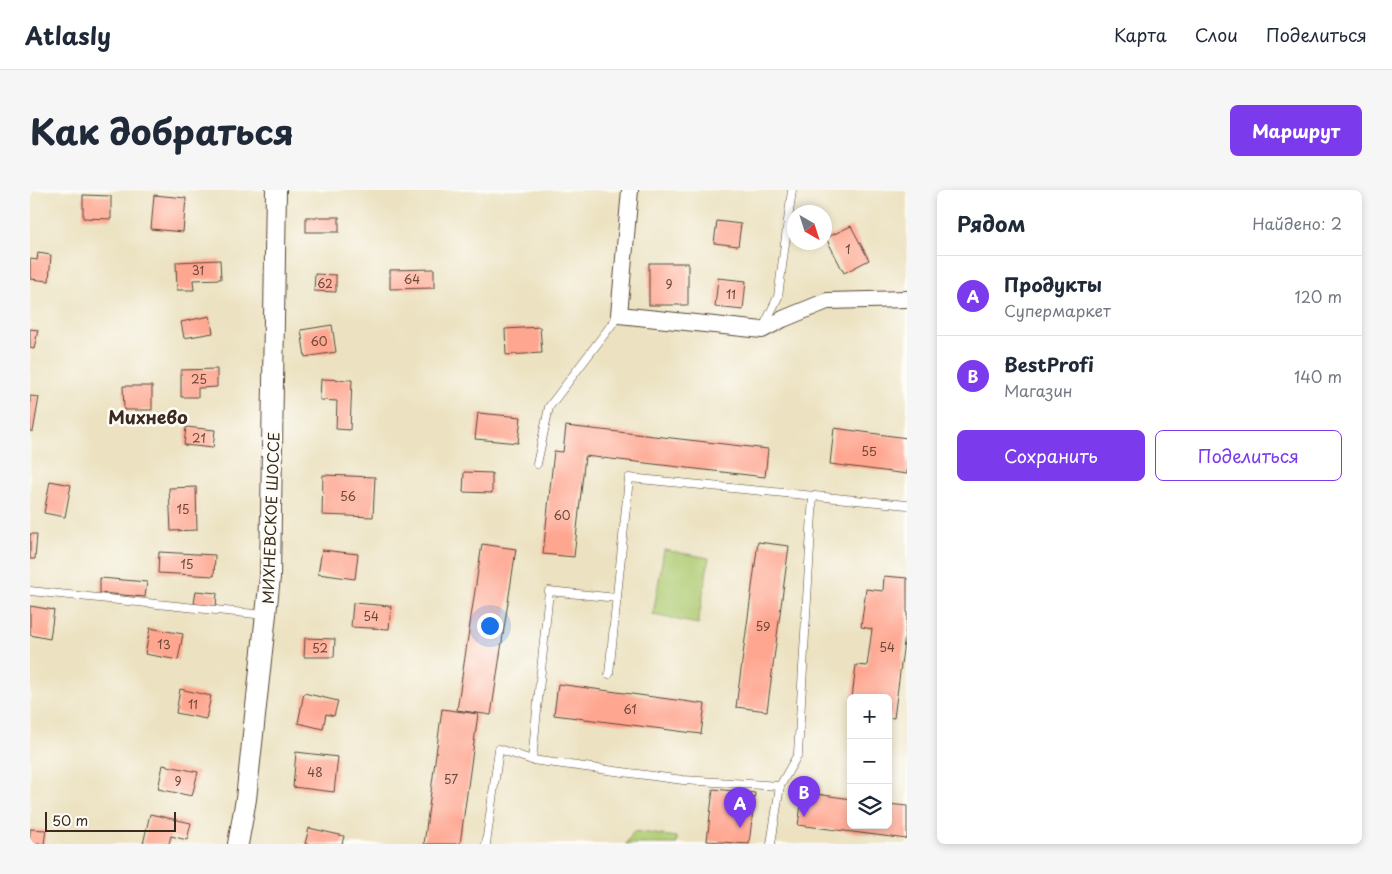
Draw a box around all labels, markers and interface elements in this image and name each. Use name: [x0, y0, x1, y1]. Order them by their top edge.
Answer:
text: Atlasly: [25, 17, 111, 53]
text: Карта: [1114, 21, 1167, 48]
text: Слои: [1195, 21, 1238, 48]
text: Поделиться: [1266, 21, 1367, 48]
text: Как добраться: [30, 104, 294, 157]
button: Маршрут: [1230, 105, 1362, 156]
north arrow: [787, 205, 832, 250]
text: Рядом: [957, 207, 1025, 239]
text: Найдено: 2: [1252, 211, 1342, 235]
house number: 1: [845, 240, 851, 258]
house number: 31: [192, 261, 204, 279]
house number: 64: [404, 270, 420, 288]
text: Продукты: [1004, 270, 1102, 298]
house number: 62: [317, 274, 333, 292]
house number: 9: [665, 275, 673, 293]
text: A: [967, 284, 979, 308]
text: 120 m: [1295, 284, 1342, 308]
house number: 11: [726, 285, 736, 303]
text: Супермаркет: [1004, 298, 1111, 322]
house number: 60: [310, 332, 328, 350]
text: BestProfi: [1004, 350, 1094, 378]
text: B: [968, 364, 978, 388]
text: 140 m: [1294, 364, 1342, 388]
house number: 25: [191, 370, 207, 388]
text: Магазин: [1004, 378, 1073, 402]
district label: Михнево: [108, 403, 188, 430]
house number: 21: [192, 429, 206, 447]
button: Сохранить: [957, 430, 1145, 481]
button: Поделиться: [1155, 430, 1342, 481]
street label: МИХНЕВСКОЕ ШОССЕ: [256, 432, 284, 604]
house number: 55: [861, 442, 877, 460]
house number: 56: [340, 487, 356, 505]
house number: 15: [176, 500, 190, 518]
house number: 60: [553, 506, 571, 524]
house number: 15: [180, 555, 194, 573]
house number: 54: [363, 607, 379, 625]
your location: [477, 613, 503, 639]
house number: 59: [756, 617, 770, 635]
house number: 13: [157, 635, 171, 653]
house number: 54: [879, 638, 895, 656]
house number: 52: [312, 639, 328, 657]
map controls: [847, 694, 892, 829]
button: +: [847, 694, 892, 739]
house number: 11: [188, 695, 198, 713]
house number: 61: [623, 700, 637, 718]
button: −: [847, 739, 892, 784]
house number: 48: [307, 763, 323, 781]
house number: 57: [444, 770, 458, 788]
house number: 9: [174, 772, 182, 790]
pin: B: [788, 776, 820, 817]
button: layers: [847, 784, 892, 829]
pin: A: [724, 787, 756, 828]
scale bar: [45, 809, 176, 832]
text: 50 m: [52, 810, 88, 831]

